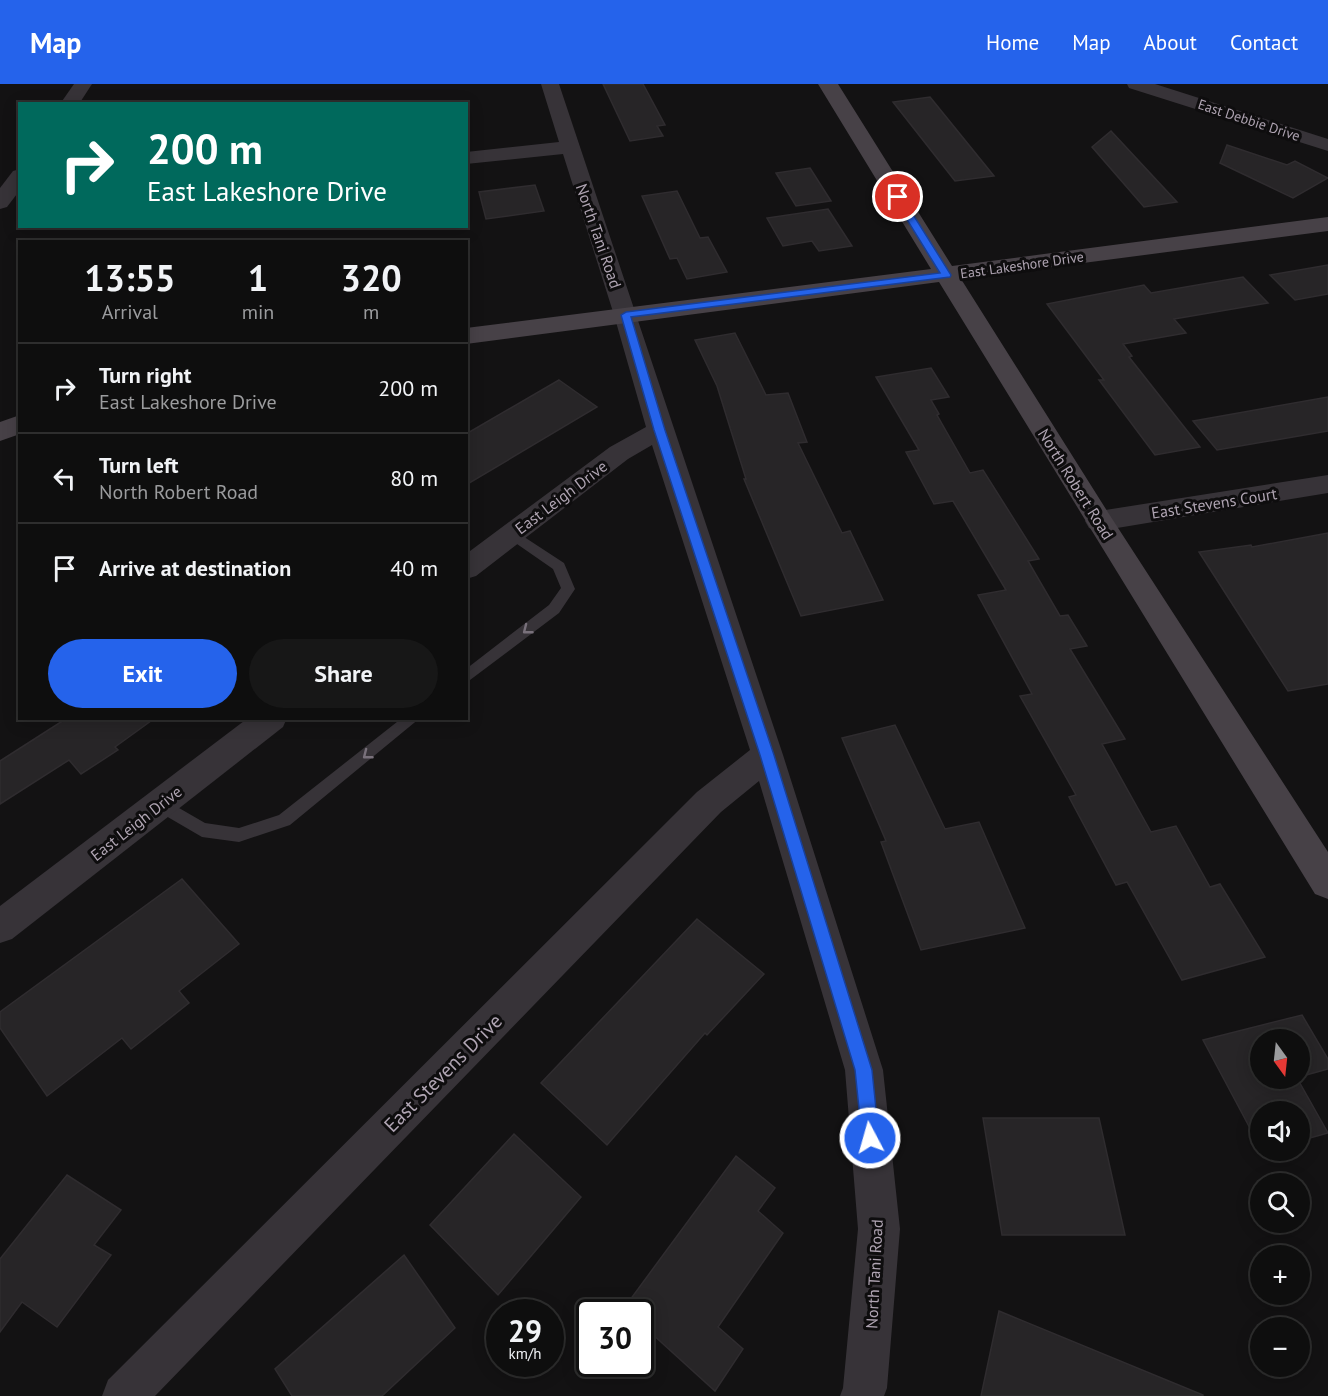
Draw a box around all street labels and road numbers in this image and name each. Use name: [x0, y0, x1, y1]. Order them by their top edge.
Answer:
street label: East Debbie Drive: [1196, 95, 1302, 145]
street label: North Tani Road: [572, 181, 626, 291]
street label: East Lakeshore Drive: [959, 247, 1085, 283]
street label: North Robert Road: [1034, 425, 1118, 543]
street label: East Leigh Drive: [511, 456, 611, 538]
street label: East Stevens Court: [1150, 483, 1279, 523]
street label: East Leigh Drive: [86, 781, 186, 865]
street label: East Stevens Drive: [378, 1008, 508, 1138]
street label: North Tani Road: [861, 1219, 887, 1329]

